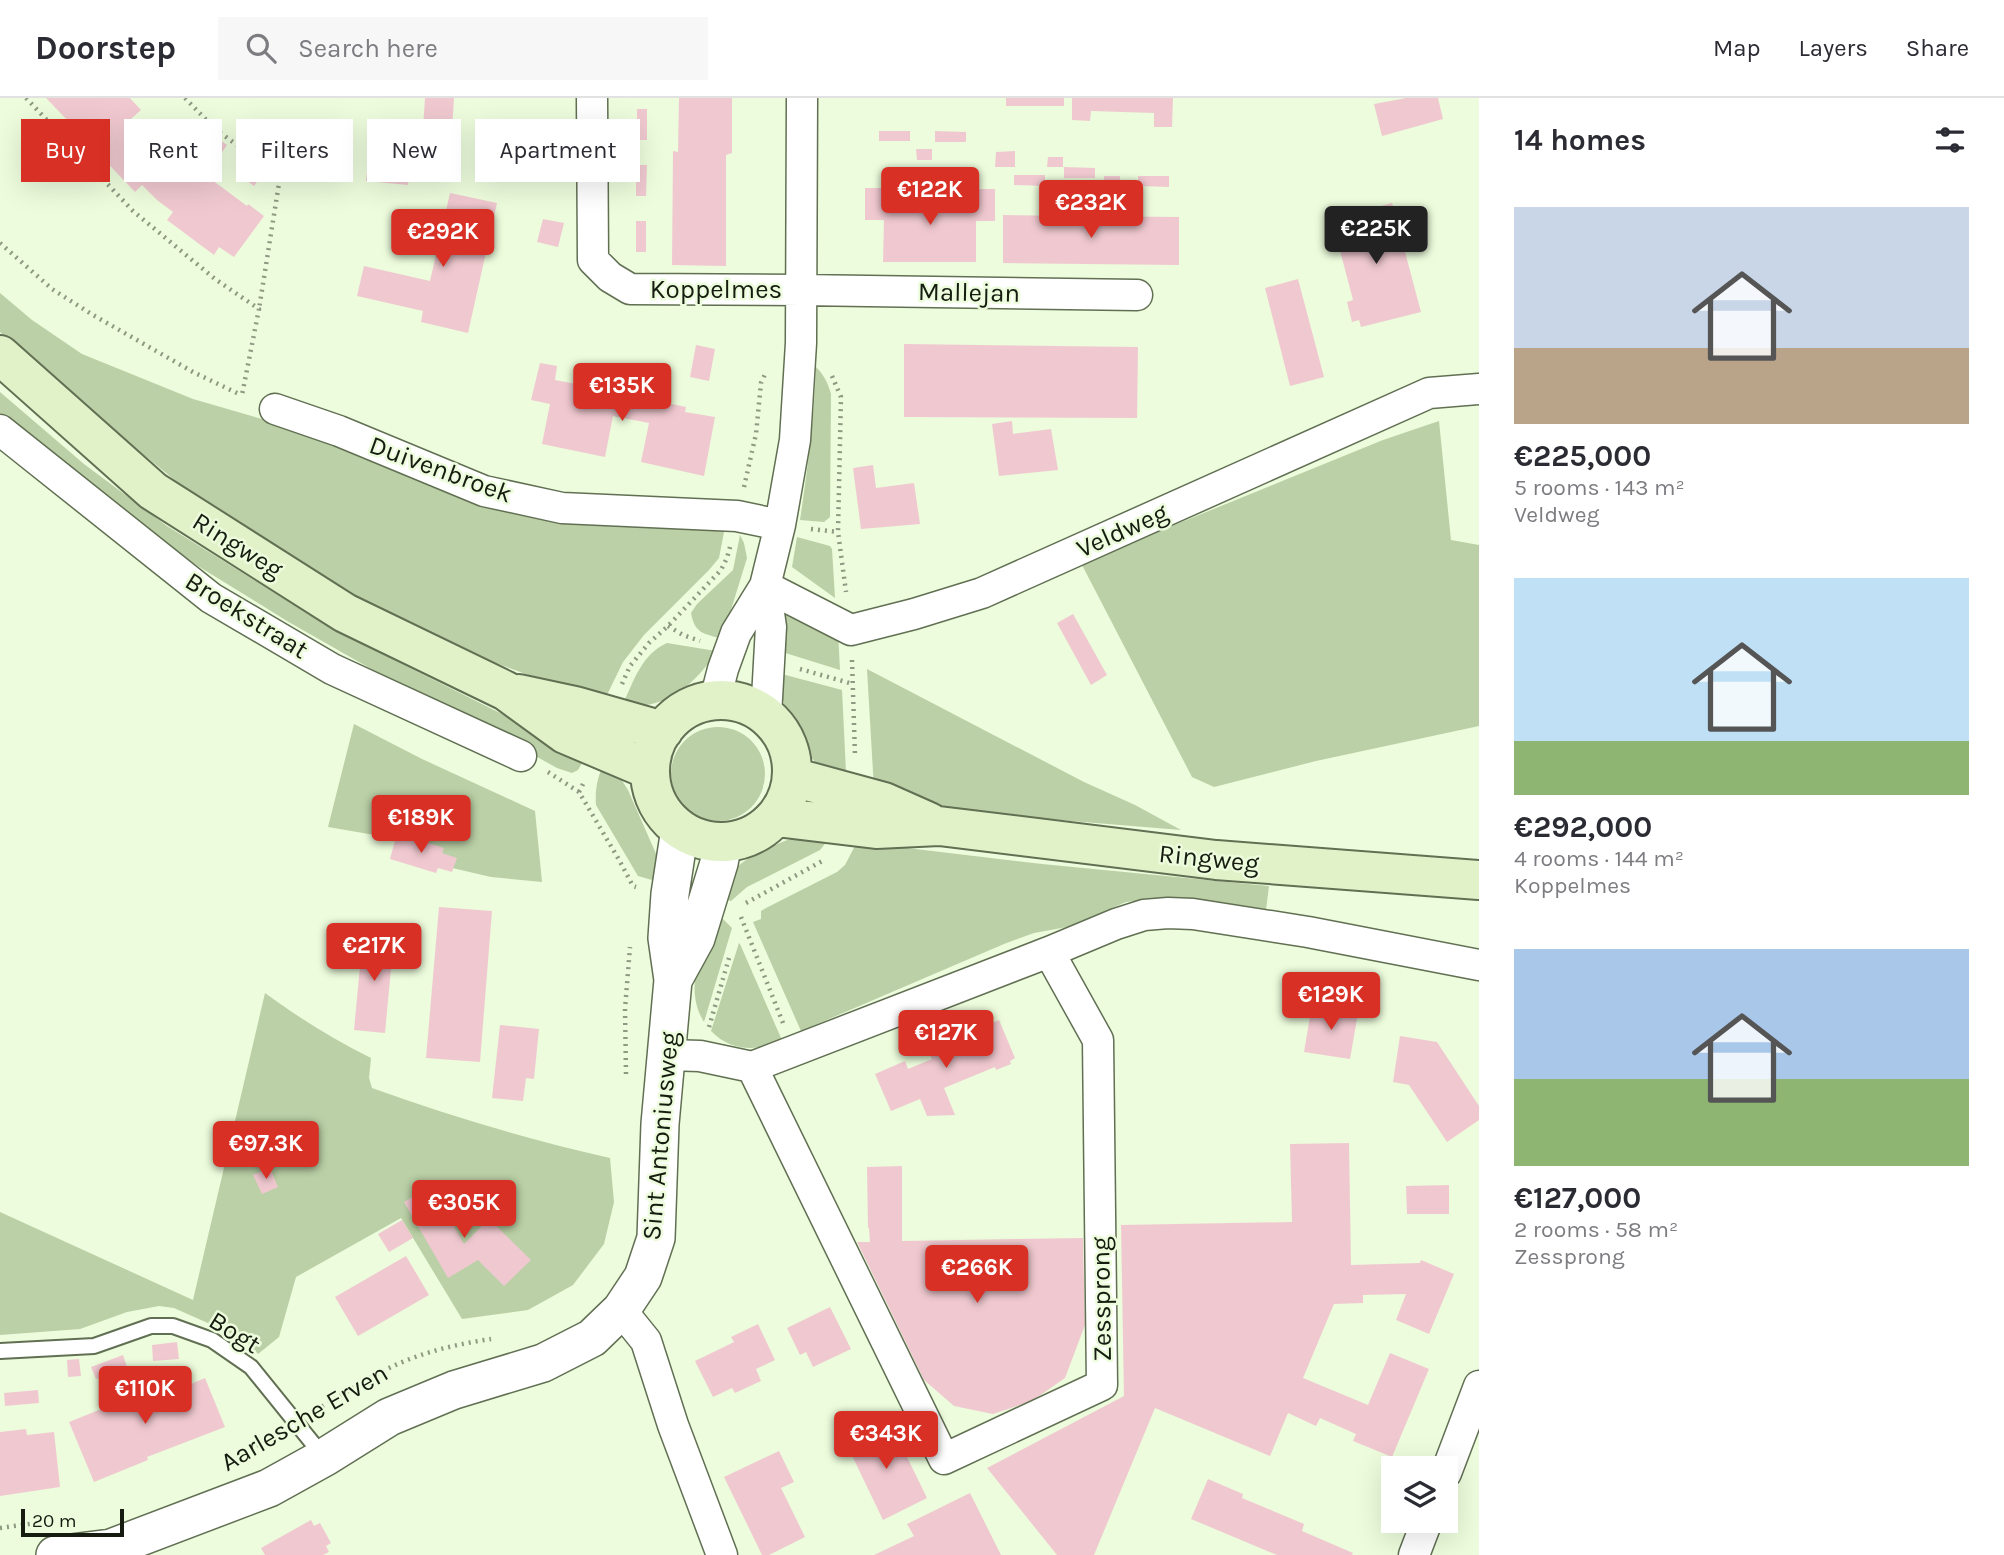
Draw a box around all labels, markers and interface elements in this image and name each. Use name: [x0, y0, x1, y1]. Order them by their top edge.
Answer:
search box: [218, 17, 708, 80]
text: Doorstep: [35, 29, 176, 67]
icon: search: [242, 29, 280, 67]
text: Search here: [298, 33, 438, 64]
text: Map: [1713, 34, 1761, 62]
text: Layers: [1799, 34, 1868, 62]
text: Share: [1906, 34, 1969, 62]
chip: Buy: [21, 119, 110, 182]
chip: Rent: [124, 119, 222, 182]
chip: Filters: [236, 119, 353, 182]
chip: New: [367, 119, 461, 182]
chip: Apartment: [475, 119, 640, 182]
icon: filters: [1931, 121, 1969, 159]
text: 14 homes: [1514, 122, 1646, 158]
pin: €122K: [881, 167, 979, 227]
text: €122K: [897, 176, 963, 203]
pin: €232K: [1042, 180, 1140, 240]
text: €232K: [1055, 189, 1127, 216]
pin: €225K: [1327, 206, 1425, 266]
pin: €292K: [394, 209, 492, 269]
text: €225K: [1341, 215, 1411, 242]
text: €292K: [407, 218, 479, 245]
icon: home: [1679, 253, 1805, 379]
street label: Koppelmes: [650, 274, 782, 305]
street label: Mallejan: [918, 276, 1020, 309]
pin: €135K: [573, 364, 671, 423]
text: €135K: [589, 372, 655, 399]
street label: Duivenbroek: [365, 429, 517, 510]
text: €225,000: [1514, 438, 1651, 474]
text: 5 rooms · 143 m²: [1514, 474, 1685, 501]
street label: Veldweg: [1072, 497, 1173, 564]
text: Veldweg: [1514, 501, 1600, 528]
street label: Ringweg: [187, 506, 289, 585]
street label: Broekstraat: [180, 565, 314, 666]
icon: home: [1679, 624, 1805, 750]
pin: €189K: [372, 796, 470, 855]
text: €189K: [388, 804, 454, 831]
text: €292,000: [1514, 809, 1652, 845]
street label: Ringweg: [1157, 838, 1261, 879]
text: 4 rooms · 144 m²: [1514, 845, 1684, 872]
text: Koppelmes: [1514, 872, 1631, 899]
pin: €217K: [325, 924, 423, 983]
text: €217K: [342, 932, 406, 959]
pin: €129K: [1282, 972, 1380, 1032]
text: €129K: [1298, 981, 1364, 1008]
icon: home: [1679, 995, 1805, 1121]
pin: €127K: [897, 1010, 995, 1070]
text: €127K: [914, 1019, 978, 1046]
street label: Sint Antoniusweg: [636, 1030, 685, 1242]
pin: €97.3K: [209, 1122, 323, 1181]
text: €97.3K: [229, 1130, 303, 1157]
pin: €305K: [415, 1180, 513, 1240]
text: €127,000: [1514, 1180, 1641, 1216]
text: €305K: [428, 1189, 500, 1216]
text: 2 rooms · 58 m²: [1514, 1216, 1678, 1243]
street label: Zessprong: [1085, 1236, 1118, 1362]
text: Zessprong: [1514, 1243, 1625, 1270]
pin: €266K: [928, 1246, 1026, 1305]
text: €266K: [941, 1254, 1013, 1281]
street label: Bogt: [203, 1305, 266, 1360]
street label: Aarlesche Erven: [215, 1357, 393, 1478]
pin: €110K: [96, 1366, 194, 1426]
text: €110K: [115, 1375, 175, 1402]
pin: €343K: [837, 1412, 935, 1471]
text: €343K: [850, 1420, 922, 1447]
map controls: [1381, 1456, 1458, 1533]
button: layers: [1381, 1456, 1458, 1533]
scale bar: [21, 1506, 124, 1538]
text: 20 m: [32, 1510, 77, 1532]

